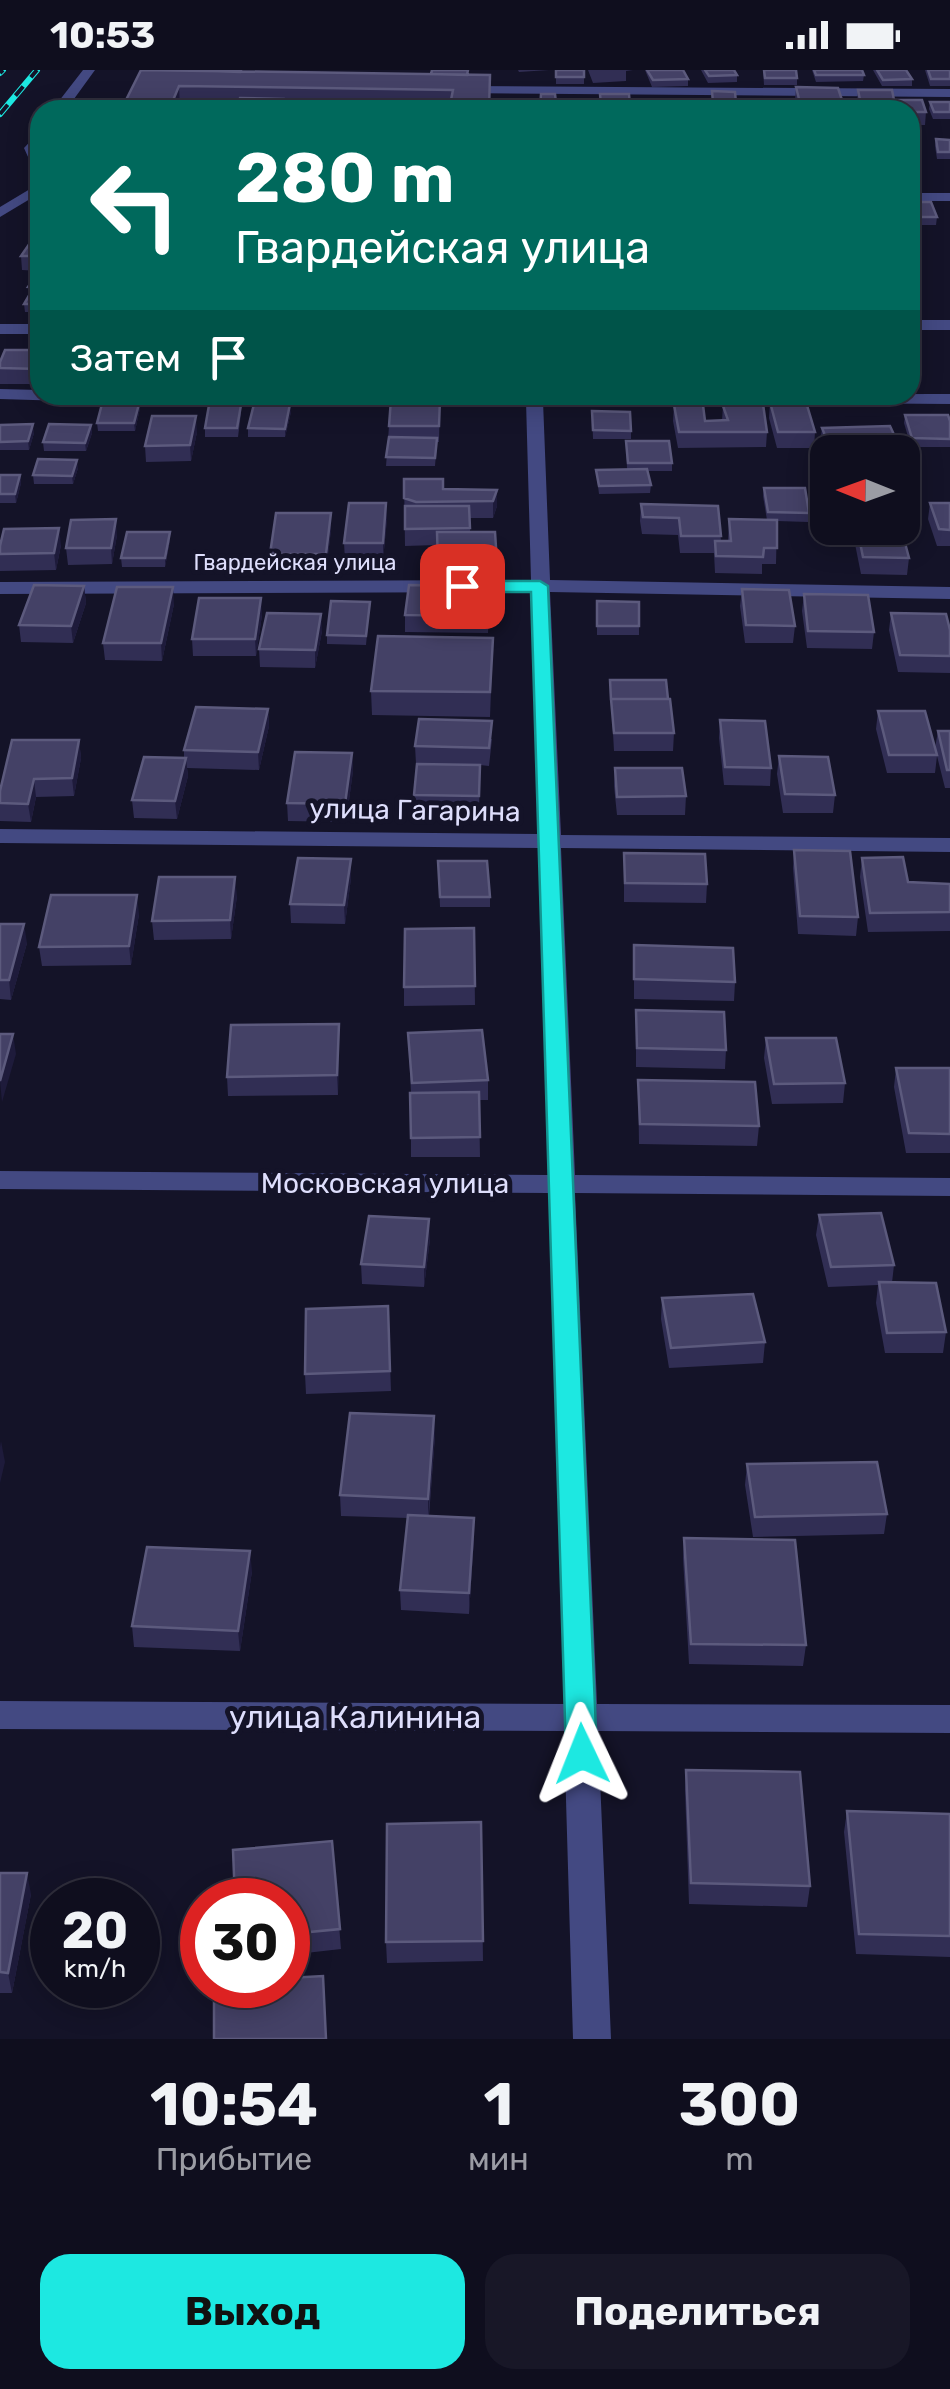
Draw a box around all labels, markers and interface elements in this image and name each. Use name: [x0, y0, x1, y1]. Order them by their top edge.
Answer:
text: 10:53: [50, 12, 155, 58]
text: 280 m: [235, 137, 455, 220]
icon: left: [70, 140, 200, 270]
text: Гвардейская улица: [235, 221, 650, 274]
icon: arrive: [201, 330, 256, 385]
text: Затем: [70, 335, 181, 381]
north arrow: [810, 435, 920, 545]
map controls: [810, 435, 920, 545]
pin: [420, 544, 505, 629]
street label: Гвардейская улица: [194, 549, 396, 576]
icon: arrive: [435, 559, 490, 614]
street label: улица Гагарина: [309, 792, 521, 828]
street label: Московская улица: [261, 1167, 509, 1200]
street label: улица Калинина: [229, 1698, 481, 1736]
position arrow: [530, 1702, 634, 1806]
speed limit sign: 30: [180, 1878, 310, 2008]
text: 20: [62, 1901, 128, 1961]
text: km/h: [64, 1954, 126, 1983]
text: 10:54: [150, 2069, 318, 2140]
text: 1: [483, 2069, 513, 2140]
text: 300: [679, 2069, 800, 2140]
text: Прибытие: [156, 2140, 312, 2178]
text: мин: [468, 2140, 529, 2178]
text: m: [725, 2140, 754, 2178]
button: Выход: [40, 2254, 465, 2369]
button: Поделиться: [485, 2254, 910, 2369]

